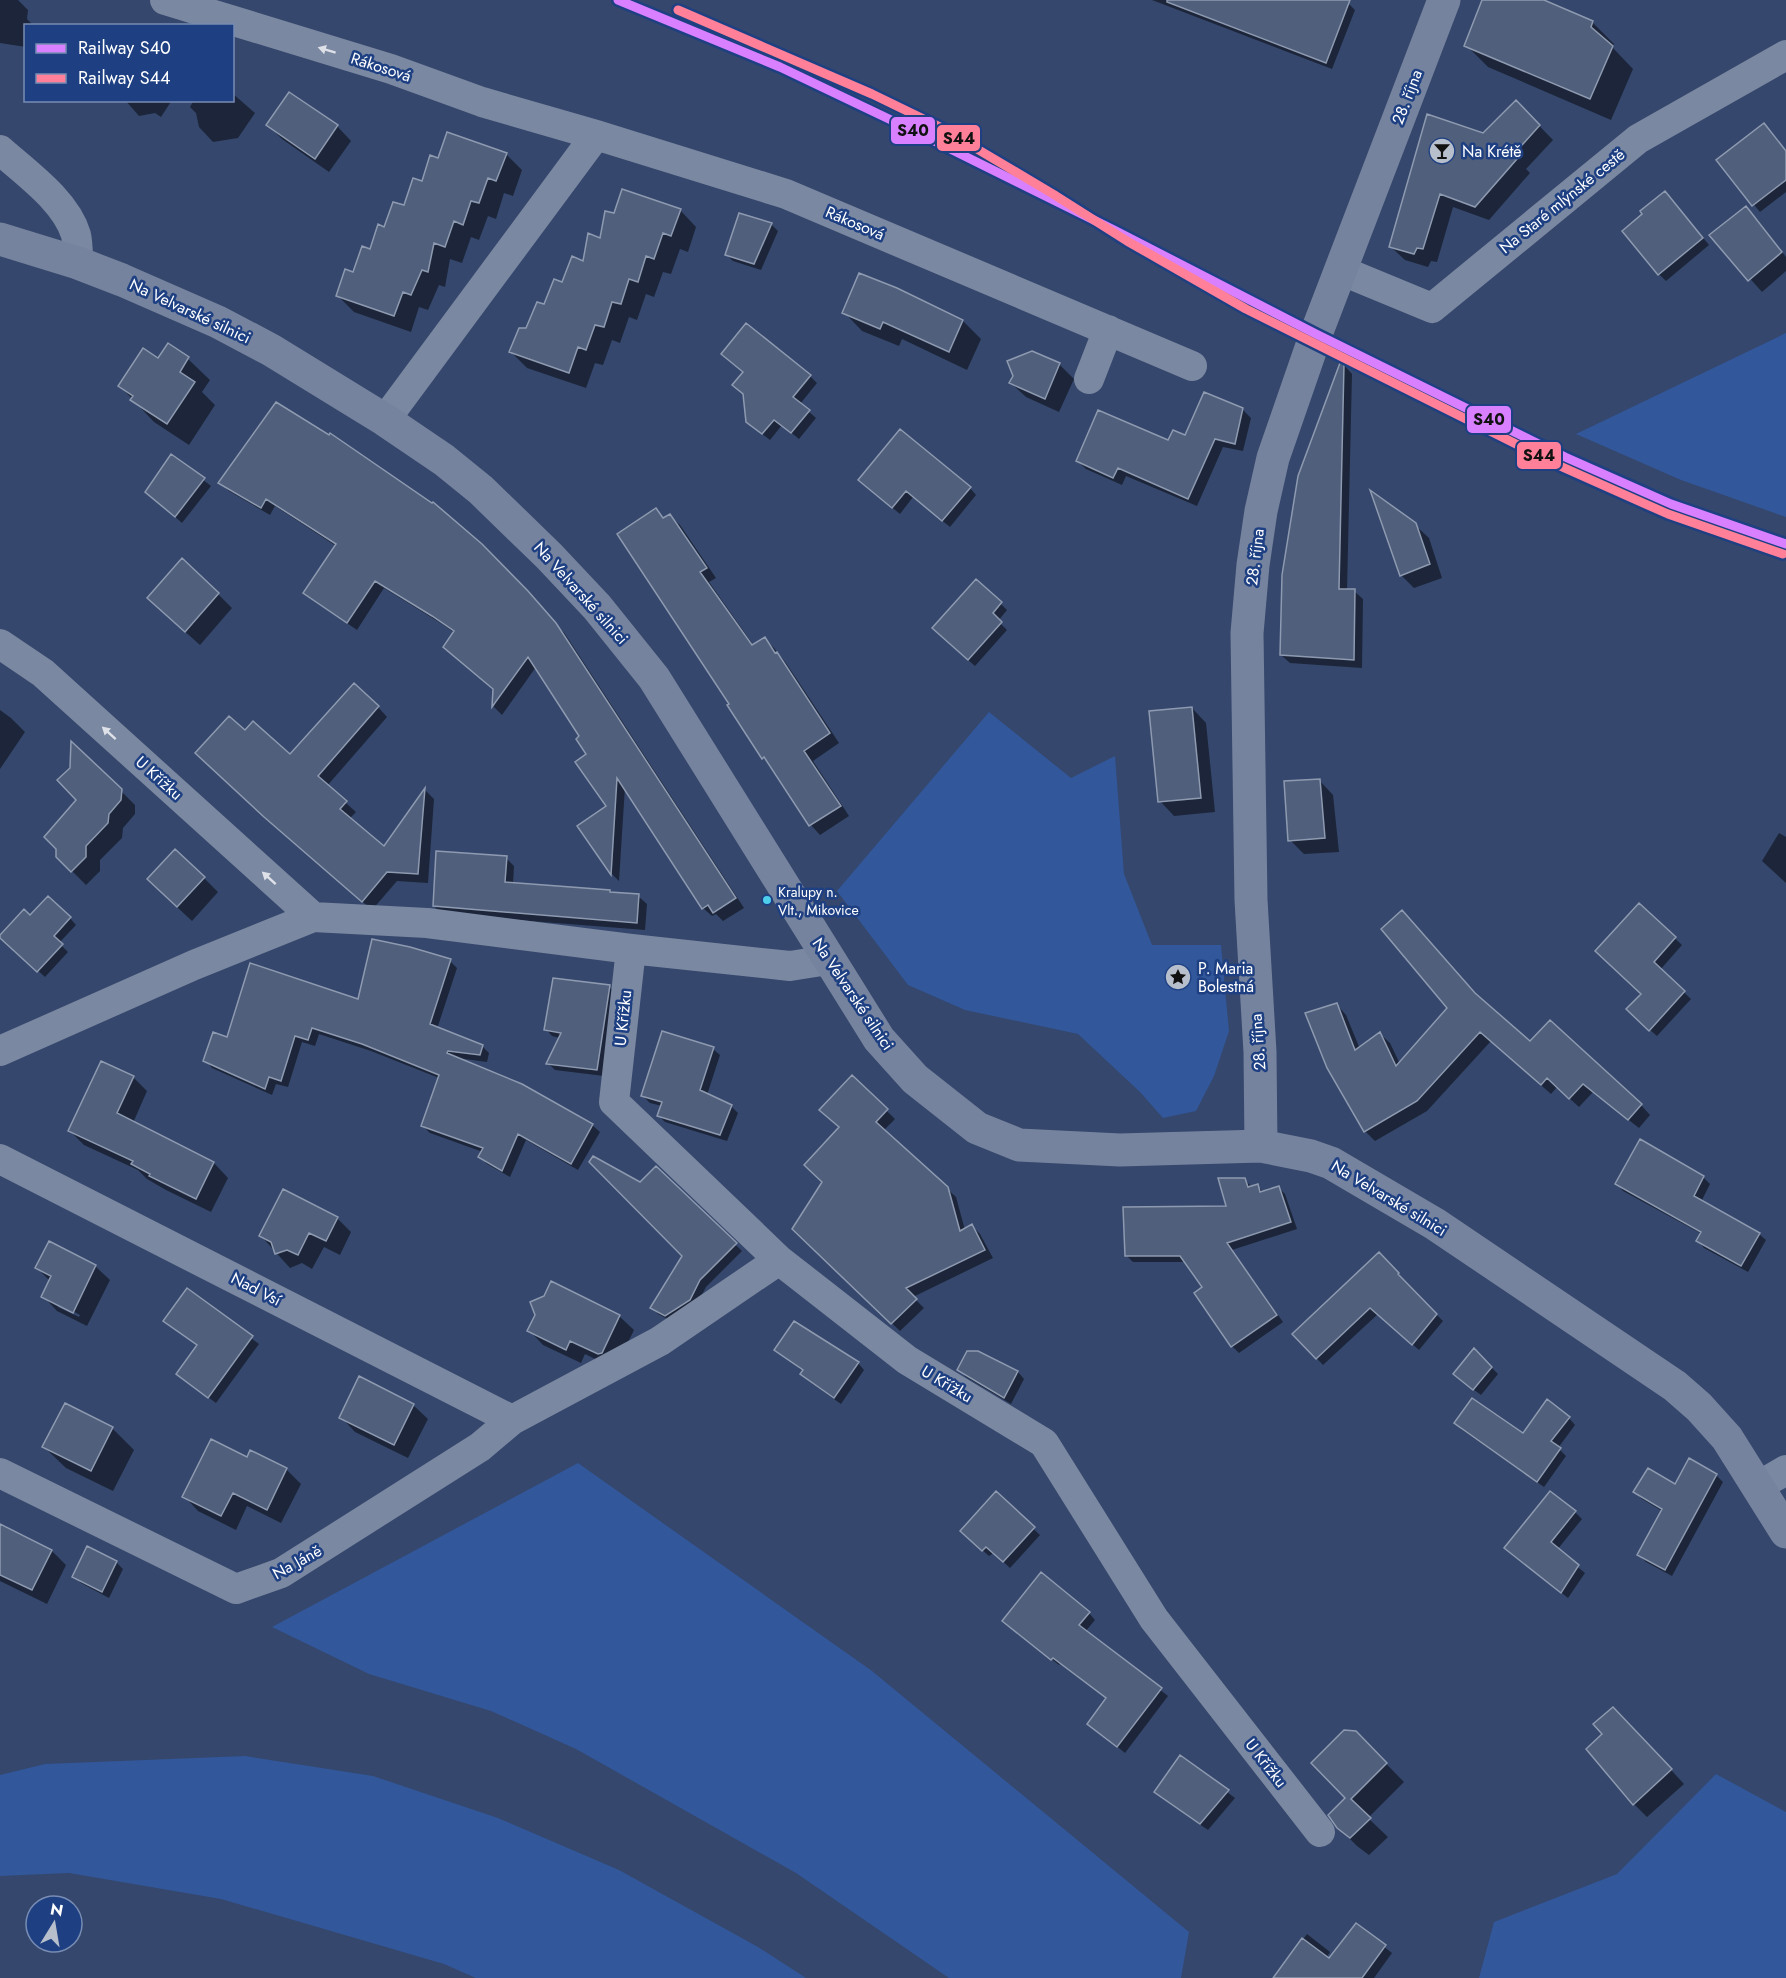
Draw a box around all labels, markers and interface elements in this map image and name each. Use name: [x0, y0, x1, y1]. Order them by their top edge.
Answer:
legend: [24, 24, 234, 102]
text: Railway S40: [78, 35, 171, 61]
one-way arrow: [318, 45, 336, 54]
street label: Rákosová: [348, 46, 414, 88]
text: Railway S44: [78, 65, 171, 91]
street label: 28. října: [1386, 66, 1428, 128]
line badge: S40: [890, 116, 936, 145]
text: S40: [897, 119, 929, 142]
line badge: S44: [936, 124, 981, 152]
text: S44: [943, 127, 975, 150]
bar icon: Na Krétě: [1427, 136, 1457, 166]
place label: Na Krétě: [1462, 140, 1522, 163]
street label: Na Staré mlýnské cestě: [1494, 143, 1630, 259]
street label: Rákosová: [822, 200, 888, 246]
street label: Na Velvarské silnici: [126, 273, 254, 349]
line badge: S40: [1466, 405, 1512, 434]
text: S40: [1473, 408, 1505, 431]
line badge: S44: [1516, 441, 1562, 470]
text: S44: [1523, 444, 1555, 467]
street label: 28. října: [1240, 527, 1270, 587]
street label: Na Velvarské silnici: [529, 537, 633, 649]
one-way arrow: [102, 727, 117, 740]
street label: U Křížku: [130, 751, 188, 805]
one-way arrow: [262, 872, 277, 885]
place label: Kralupy n. Vlt., Mikovice: [778, 882, 859, 920]
marker: Kralupy n. Vlt., Mikovice: [761, 894, 773, 906]
street label: Na Velvarské silnici: [807, 933, 899, 1055]
place label: P. Maria Bolestná: [1198, 957, 1254, 998]
place icon: P. Maria Bolestná: [1163, 962, 1193, 992]
street label: U Křížku: [609, 989, 637, 1047]
street label: 28. října: [1245, 1013, 1271, 1071]
street label: Na Velvarské silnici: [1327, 1154, 1451, 1242]
street label: Nad Vsí: [227, 1267, 286, 1312]
street label: U Křížku: [917, 1360, 977, 1408]
street label: Na Jáně: [268, 1539, 326, 1585]
street label: U Křížku: [1240, 1734, 1292, 1792]
north arrow: [24, 1894, 84, 1954]
text: N: [48, 1897, 65, 1922]

